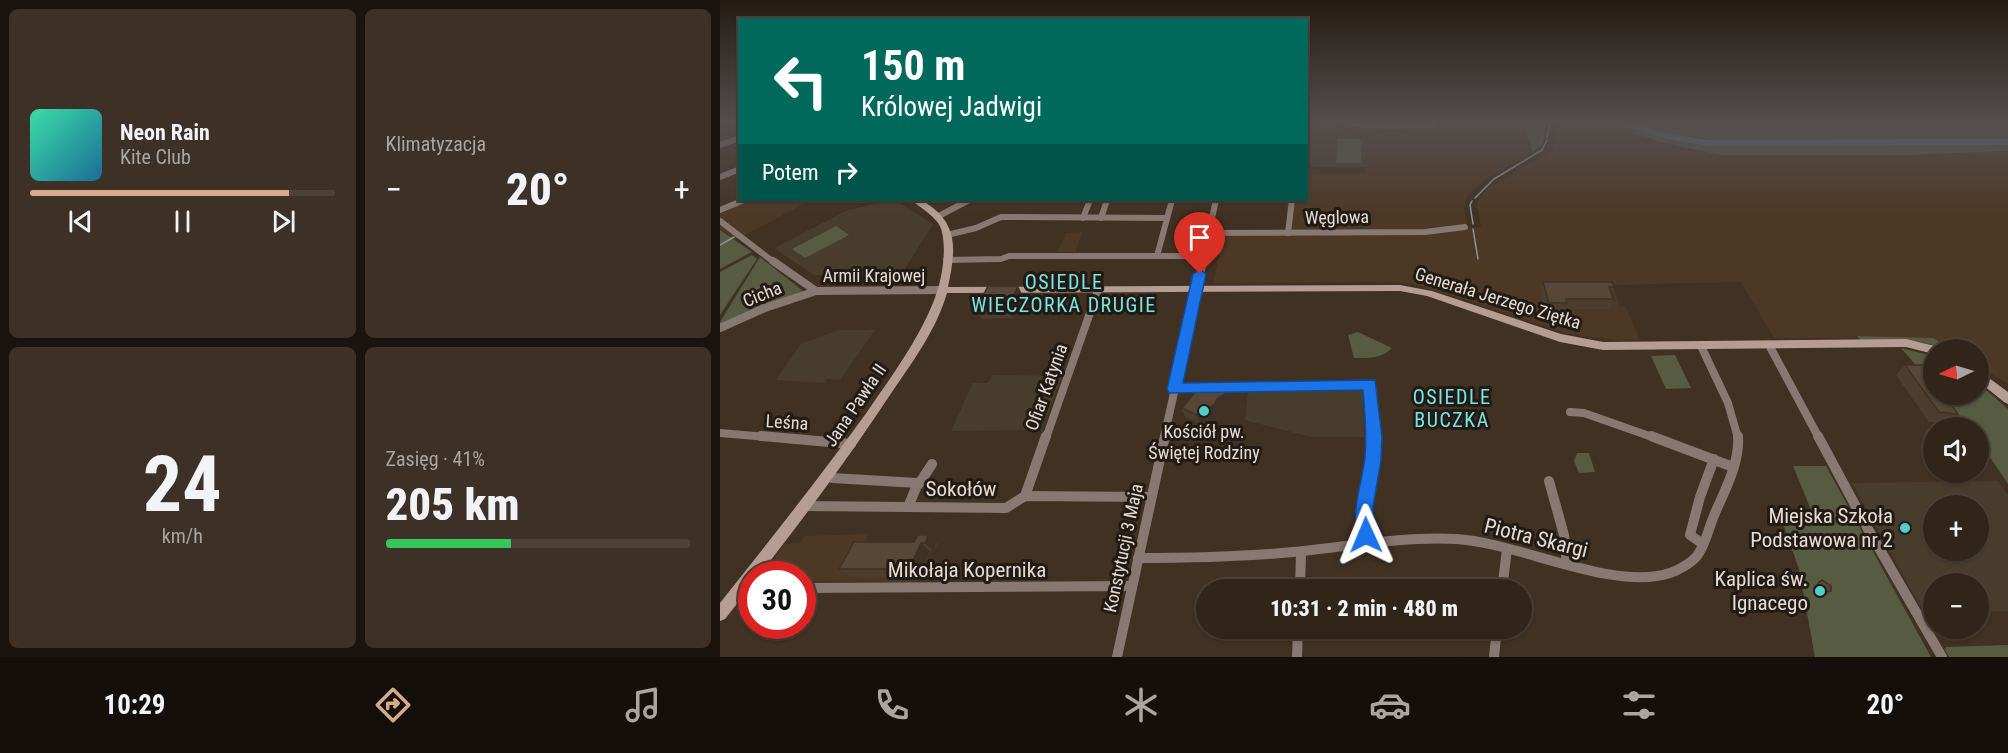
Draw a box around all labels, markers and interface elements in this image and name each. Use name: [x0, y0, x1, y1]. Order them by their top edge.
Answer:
text: 150 m: [861, 41, 966, 90]
icon: left: [762, 42, 840, 120]
text: Królowej Jadwigi: [861, 91, 1042, 123]
text: Neon Rain: [120, 120, 210, 145]
text: Klimatyzacja: [386, 132, 486, 156]
text: Kite Club: [120, 145, 191, 169]
icon: right: [830, 156, 863, 189]
text: Potem: [762, 160, 818, 185]
text: 20°: [506, 163, 570, 216]
text: −: [386, 170, 402, 209]
text: +: [674, 170, 690, 209]
icon: previous: [64, 205, 97, 238]
icon: pause: [166, 205, 199, 238]
icon: next: [267, 205, 300, 238]
street label: Węglowa: [1305, 206, 1369, 228]
pin: [1174, 212, 1225, 274]
icon: arrive: [1183, 221, 1216, 254]
street label: Generała Jerzego Ziętka: [1413, 263, 1583, 333]
street label: Armii Krajowej: [823, 265, 925, 286]
district label: OSIEDLE WIECZORKA DRUGIE: [971, 270, 1157, 317]
street label: Cicha: [740, 277, 784, 311]
north arrow: [1923, 339, 1989, 405]
map controls: [1923, 339, 1989, 639]
street label: Ofiar Katynia: [1021, 341, 1071, 433]
street label: Jana Pawła II: [820, 360, 890, 450]
district label: OSIEDLE BUCZKA: [1413, 385, 1491, 432]
marker: Kościół pw. Świętej Rodziny: [1197, 404, 1211, 418]
street label: Leśna: [765, 410, 809, 434]
button: sound: [1923, 417, 1989, 483]
place label: Kościół pw. Świętej Rodziny: [1148, 421, 1260, 463]
text: 24: [143, 439, 222, 530]
text: Zasięg · 41%: [386, 447, 485, 471]
street label: Sokołów: [926, 477, 997, 501]
text: 205 km: [386, 478, 520, 531]
street label: Konstytucji 3 Maja: [1099, 482, 1147, 614]
button: +: [1923, 495, 1989, 561]
position arrow: [1334, 503, 1398, 567]
place label: Miejska Szkoła Podstawowa nr 2: [1750, 504, 1893, 552]
street label: Piotra Skargi: [1482, 514, 1590, 562]
marker: Miejska Szkoła Podstawowa nr 2: [1898, 521, 1912, 535]
text: km/h: [162, 524, 203, 548]
street label: Mikołaja Kopernika: [888, 558, 1046, 582]
speed limit sign: 30: [738, 561, 816, 639]
place label: Kaplica św. Ignacego: [1714, 567, 1808, 615]
button: −: [1923, 573, 1989, 639]
marker: Kaplica św. Ignacego: [1813, 584, 1827, 598]
text: 10:31 · 2 min · 480 m: [1270, 596, 1458, 621]
icon: directions: [372, 684, 414, 726]
icon: music: [622, 684, 664, 726]
icon: phone: [871, 684, 913, 726]
icon: climate: [1120, 684, 1162, 726]
icon: car: [1369, 684, 1411, 726]
icon: filters: [1618, 684, 1660, 726]
text: 10:29: [104, 689, 165, 721]
text: 20°: [1867, 689, 1904, 721]

